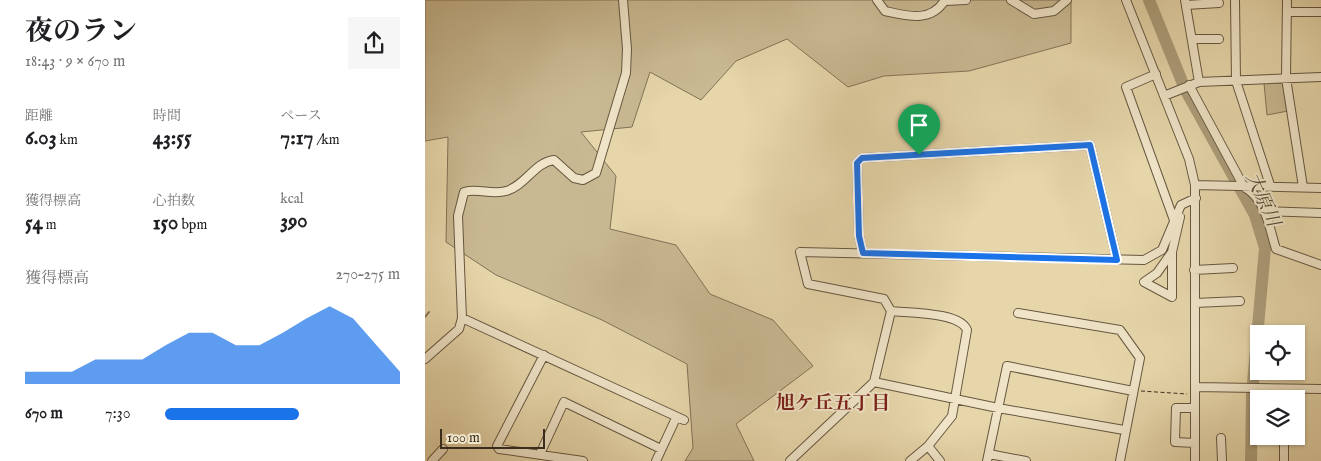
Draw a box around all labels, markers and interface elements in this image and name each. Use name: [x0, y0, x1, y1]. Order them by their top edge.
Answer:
text: 夜のラン: [25, 15, 137, 50]
button: share: [348, 17, 400, 69]
text: 18:43 · 9 × 670 m: [25, 52, 125, 72]
pin: [898, 104, 940, 155]
text: 距離: [25, 107, 53, 125]
text: 時間: [153, 107, 181, 125]
text: ペース: [280, 107, 322, 125]
icon: arrive: [905, 111, 933, 139]
text: 6.03: [25, 125, 57, 152]
text: 43:55: [153, 125, 192, 152]
text: 7:17: [280, 125, 313, 152]
text: km: [57, 131, 78, 149]
text: /km: [313, 131, 339, 149]
water label: 大原川: [1240, 169, 1286, 233]
text: kcal: [280, 190, 304, 208]
text: 獲得標高: [25, 192, 81, 210]
text: 心拍数: [153, 192, 195, 210]
text: 390: [280, 208, 308, 235]
text: 54: [25, 210, 43, 237]
text: 150: [153, 210, 178, 237]
text: m: [43, 216, 57, 234]
text: bpm: [178, 216, 207, 234]
text: 270–275 m: [336, 265, 400, 285]
text: 獲得標高: [25, 269, 89, 289]
map controls: [1250, 325, 1305, 445]
button: locate: [1250, 325, 1305, 380]
button: layers: [1250, 390, 1305, 445]
district label: 旭ケ丘五丁目: [776, 392, 890, 416]
text: 670 m: [25, 404, 63, 424]
text: 7:30: [105, 404, 131, 424]
scale bar: [440, 426, 545, 449]
text: 100 m: [447, 429, 480, 447]

